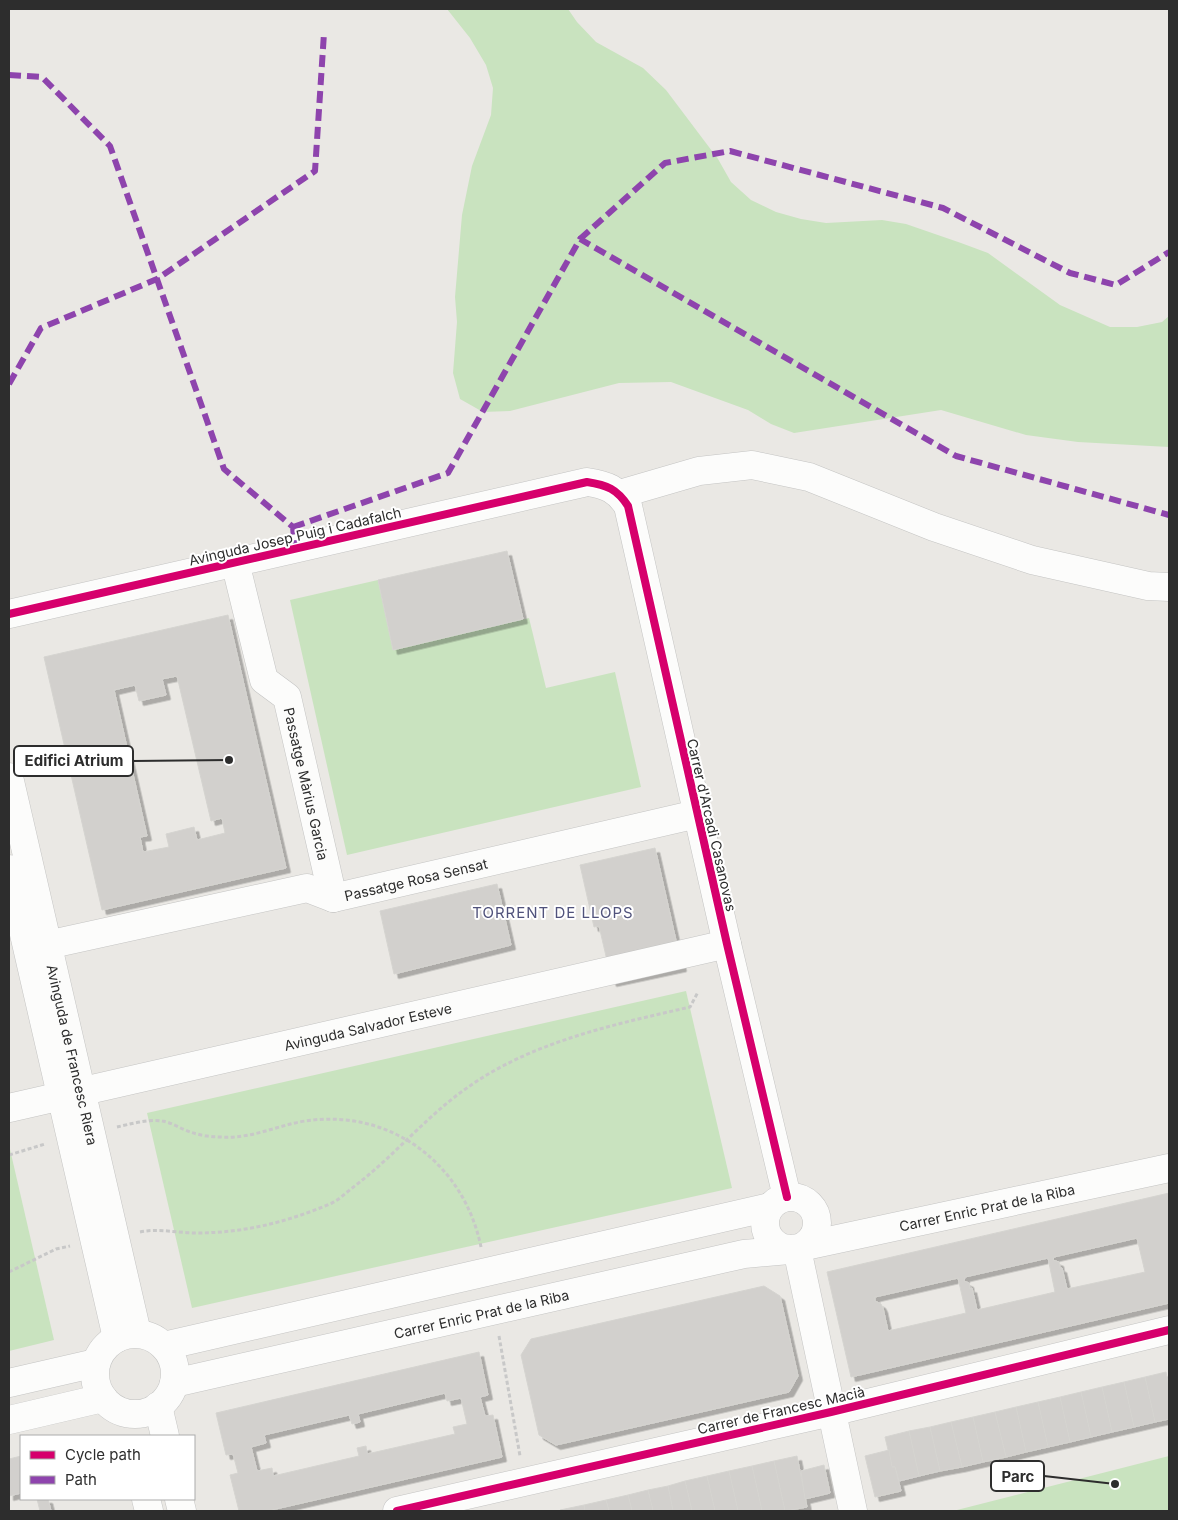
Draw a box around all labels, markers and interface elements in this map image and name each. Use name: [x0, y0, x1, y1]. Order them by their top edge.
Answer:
street label: Avinguda Josep Puig i Cadafalch: [187, 503, 403, 569]
street label: Passatge Màrius Garcia: [281, 706, 333, 862]
street label: Carrer d'Arcadi Casanovas: [684, 737, 740, 913]
callout: Edifici Atrium: [14, 746, 133, 776]
text: Edifici Atrium: [25, 751, 123, 770]
street label: Passatge Rosa Sensat: [343, 854, 489, 904]
district label: TORRENT DE LLOPS: [472, 903, 634, 922]
street label: Avinguda de Francesc Riera: [44, 963, 102, 1147]
street label: Avinguda Salvador Esteve: [282, 999, 453, 1053]
street label: Carrer Enric Prat de la Riba: [898, 1180, 1076, 1234]
street label: Carrer Enric Prat de la Riba: [392, 1285, 570, 1342]
street label: Carrer de Francesc Macià: [696, 1382, 866, 1438]
legend: [20, 1435, 195, 1500]
text: Cycle path: [65, 1445, 141, 1464]
callout: Parc: [991, 1461, 1044, 1491]
text: Parc: [1002, 1467, 1035, 1486]
text: Path: [65, 1470, 97, 1489]

